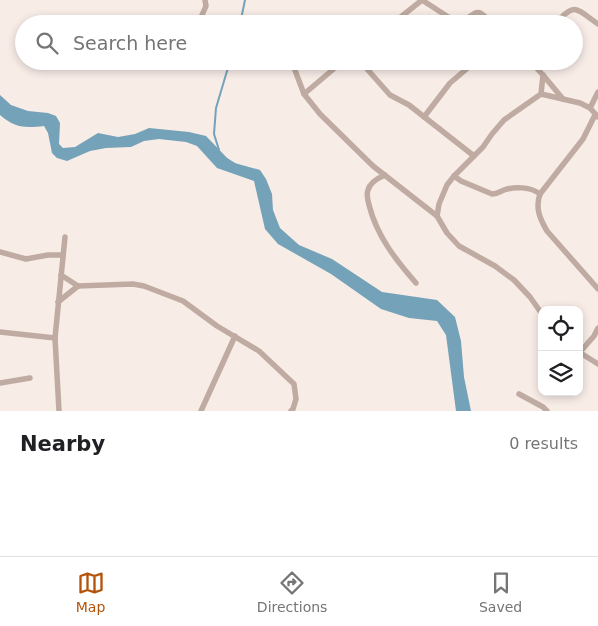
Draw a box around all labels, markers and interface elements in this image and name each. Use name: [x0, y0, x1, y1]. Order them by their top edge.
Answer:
search box: [15, 15, 583, 70]
icon: search: [33, 29, 61, 57]
text: Search here: [73, 32, 187, 54]
map controls: [538, 306, 583, 396]
button: locate: [538, 306, 583, 351]
button: layers: [538, 351, 583, 396]
text: Nearby: [20, 432, 105, 456]
text: 0 results: [509, 434, 578, 453]
tab: Map: [76, 569, 105, 615]
tab: Directions: [257, 569, 327, 615]
tab: Saved: [479, 569, 522, 615]

